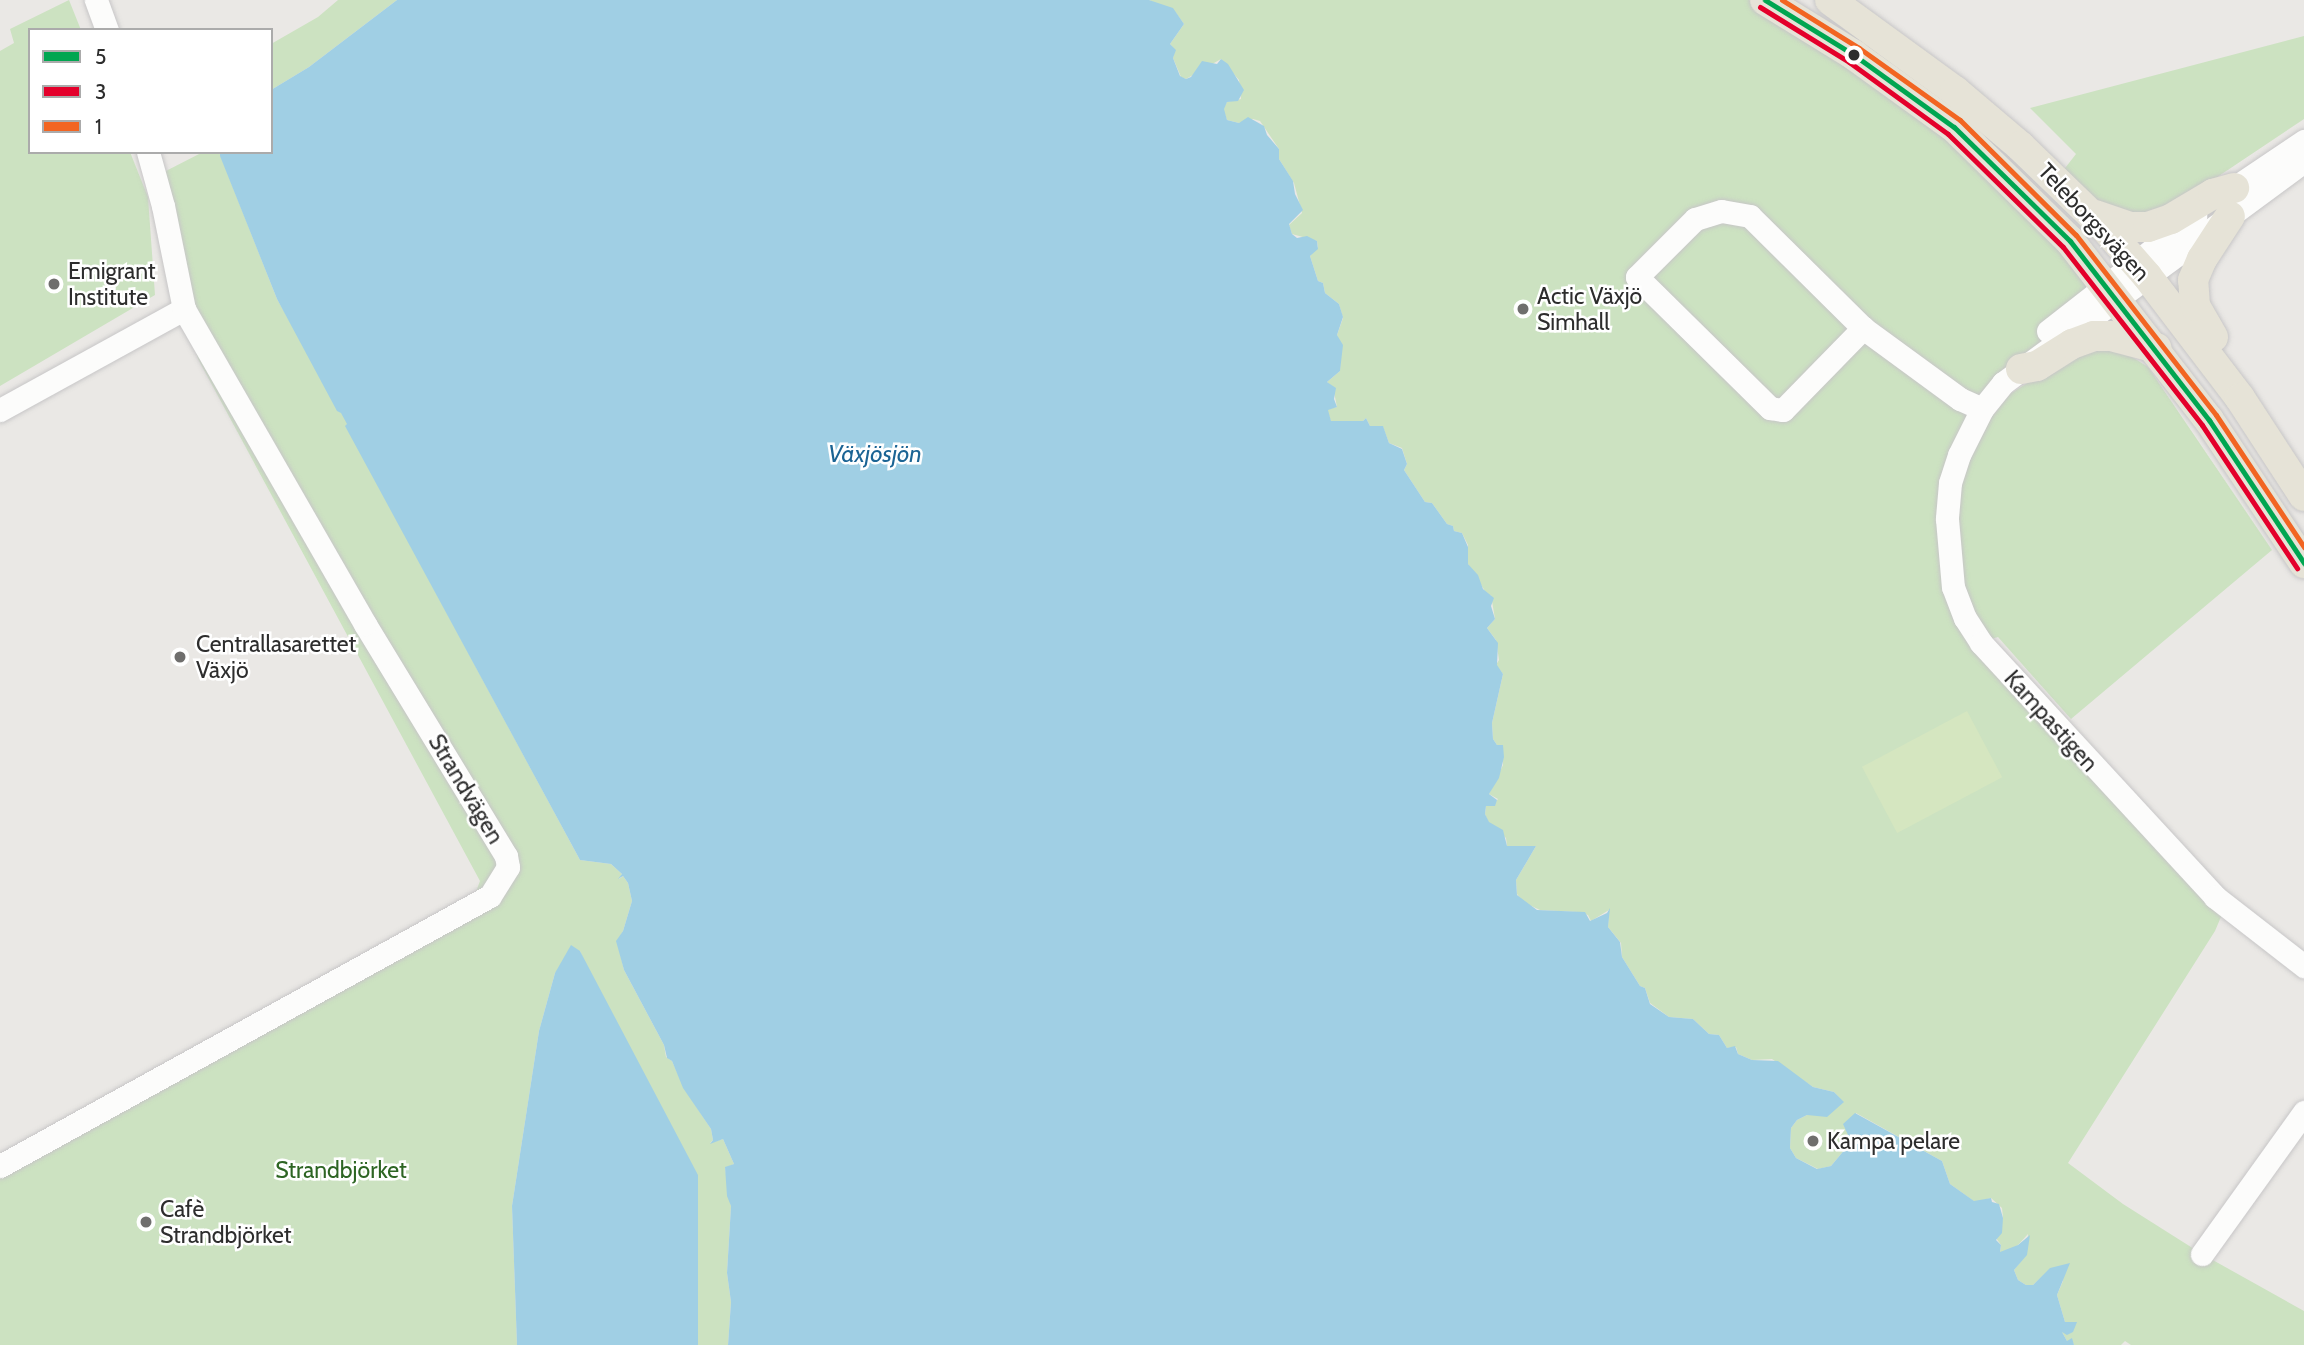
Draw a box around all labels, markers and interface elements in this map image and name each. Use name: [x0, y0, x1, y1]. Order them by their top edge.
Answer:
legend: [28, 28, 273, 154]
text: 5: [95, 44, 106, 69]
unlabelled marker: [1847, 48, 1861, 62]
text: 3: [95, 79, 106, 104]
text: 1: [95, 114, 102, 139]
street label: Teleborgsvägen: [2032, 157, 2156, 287]
place label: Emigrant Institute: [68, 257, 156, 311]
marker: Emigrant Institute: [46, 276, 62, 292]
place label: Actic Växjö Simhall: [1537, 282, 1642, 336]
marker: Actic Växjö Simhall: [1515, 301, 1531, 317]
water label: Växjösjön: [828, 440, 922, 468]
place label: Centrallasarettet Växjö: [196, 630, 356, 684]
marker: Centrallasarettet Växjö: [170, 647, 190, 667]
street label: Kampastigen: [1998, 665, 2104, 777]
street label: Strandvägen: [423, 729, 509, 849]
place label: Kampa pelare: [1827, 1127, 1960, 1155]
marker: Kampa pelare: [1805, 1133, 1821, 1149]
park label: Strandbjörket: [275, 1156, 407, 1184]
place label: Cafè Strandbjörket: [160, 1195, 291, 1249]
marker: Cafè Strandbjörket: [138, 1214, 154, 1230]

